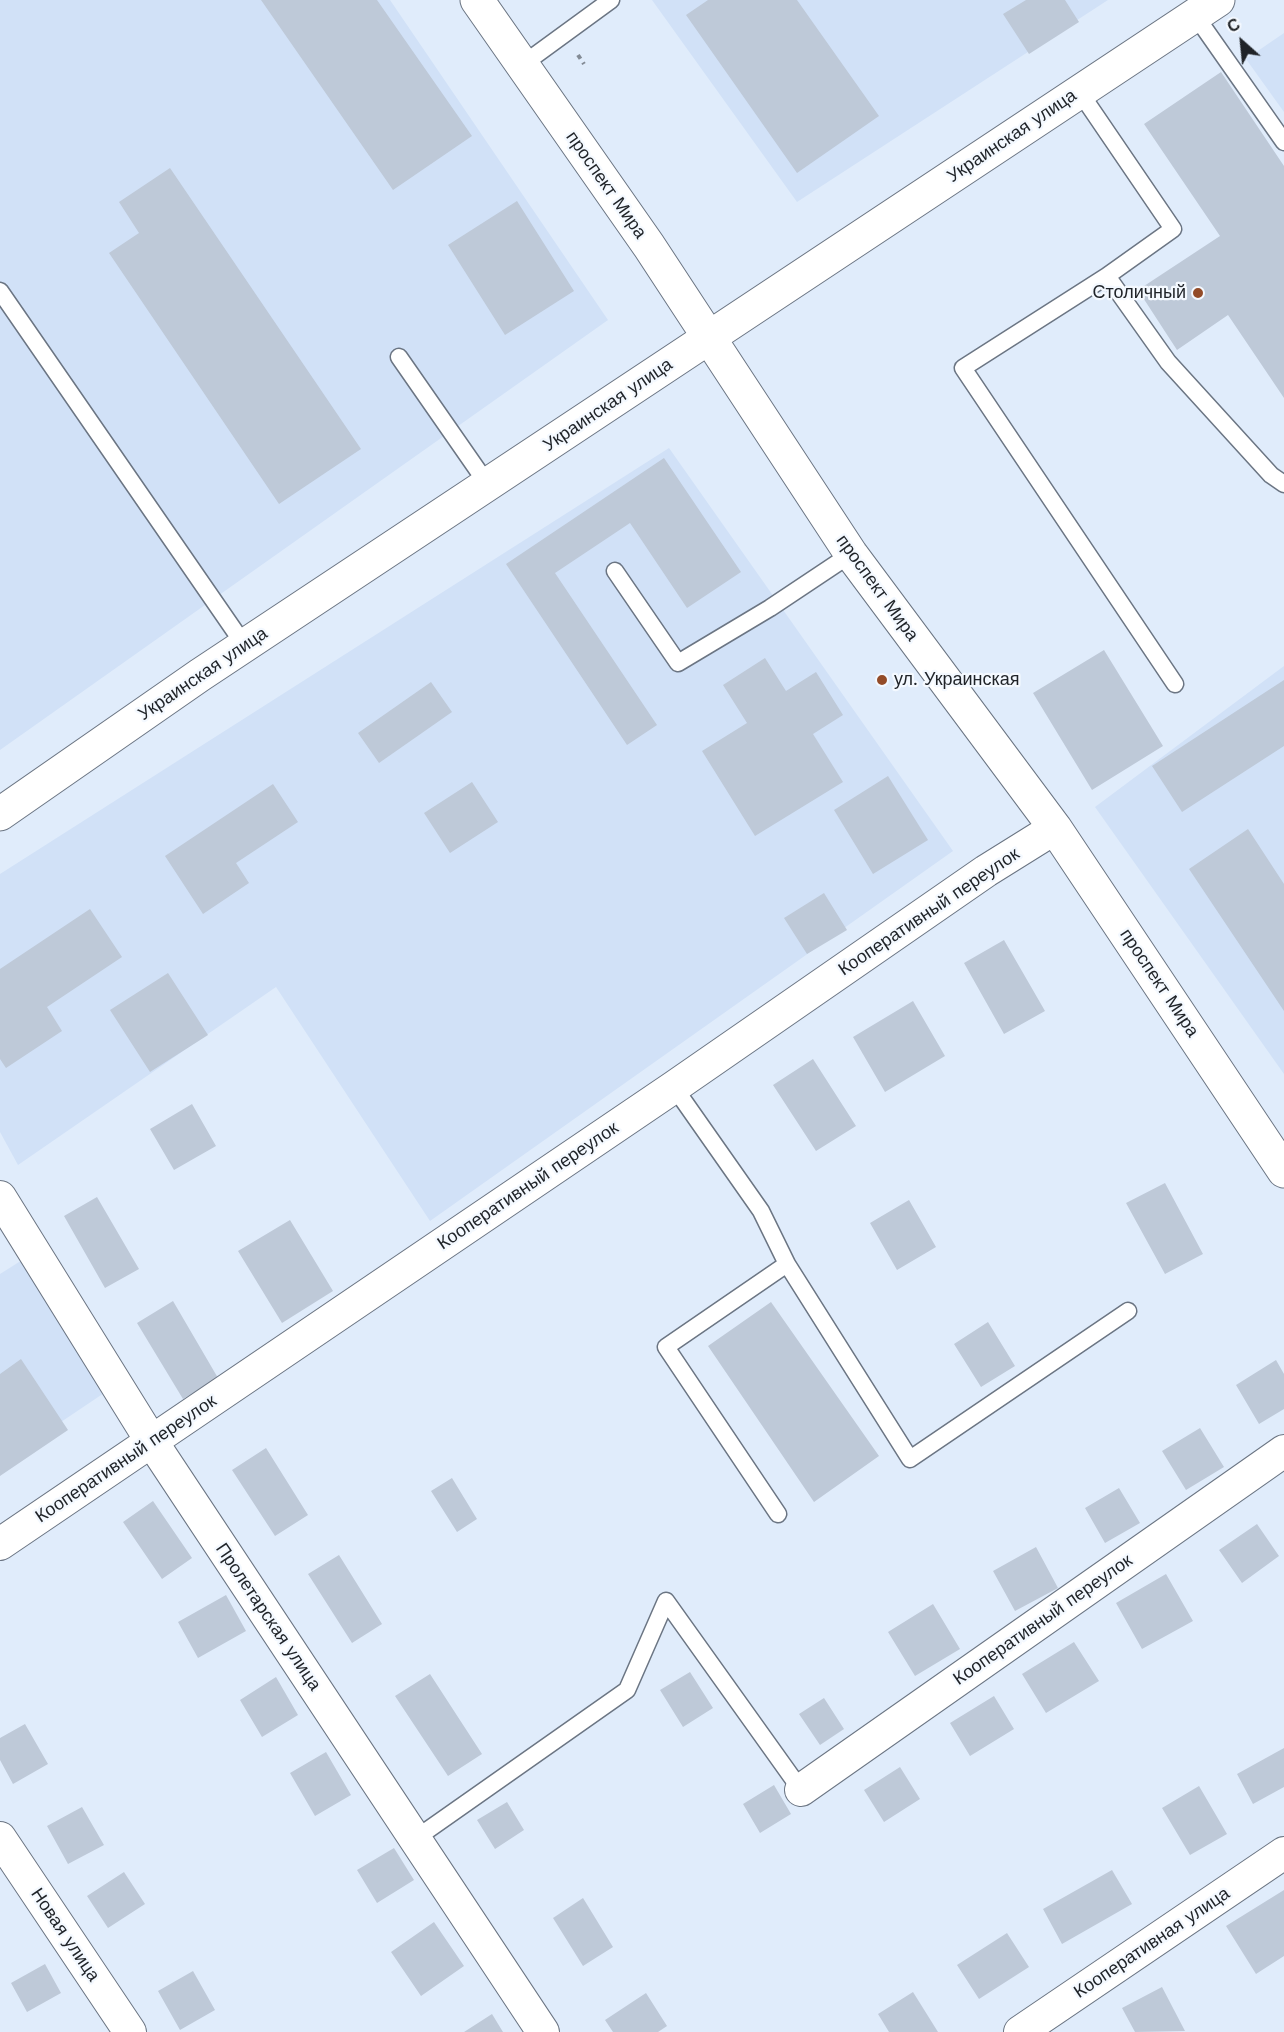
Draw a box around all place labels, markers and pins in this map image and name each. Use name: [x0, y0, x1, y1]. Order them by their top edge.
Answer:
place label: Столичный: [1092, 282, 1186, 304]
marker: Столичный: [1191, 286, 1205, 300]
place label: ул. Украинская: [894, 669, 1020, 691]
marker: ул. Украинская: [875, 673, 889, 687]

